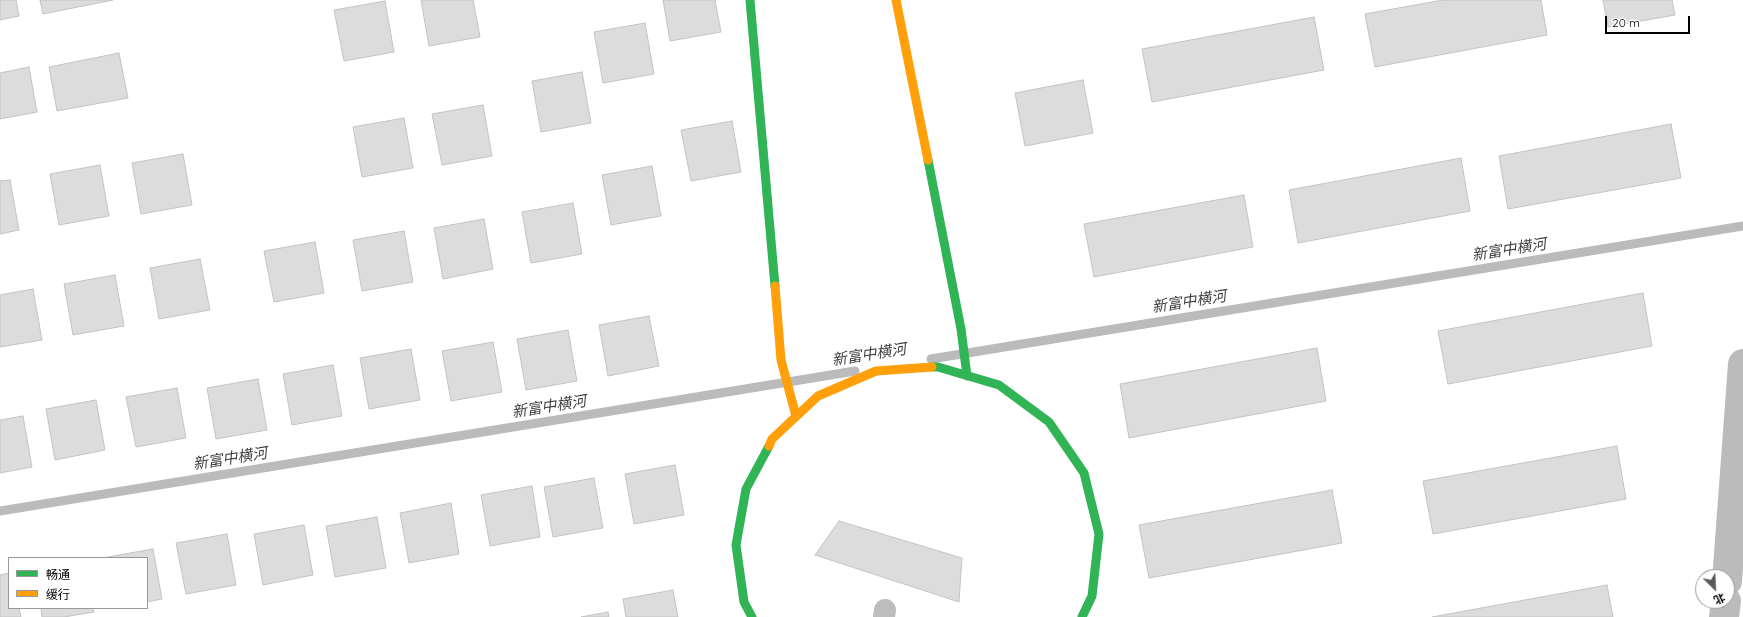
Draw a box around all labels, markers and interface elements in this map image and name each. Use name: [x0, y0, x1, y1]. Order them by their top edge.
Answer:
scale bar: [1607, 8, 1692, 34]
text: 20 m: [1612, 15, 1640, 30]
water label: 新富中横河: [1471, 235, 1547, 265]
water label: 新富中横河: [1151, 287, 1227, 317]
water label: 新富中横河: [831, 340, 907, 370]
water label: 新富中横河: [511, 392, 587, 422]
water label: 新富中横河: [192, 444, 268, 474]
legend: [8, 557, 148, 609]
text: 畅通: [46, 567, 70, 582]
north arrow: [1695, 569, 1735, 609]
text: 缓行: [46, 587, 70, 602]
text: 北: [1712, 590, 1727, 608]

